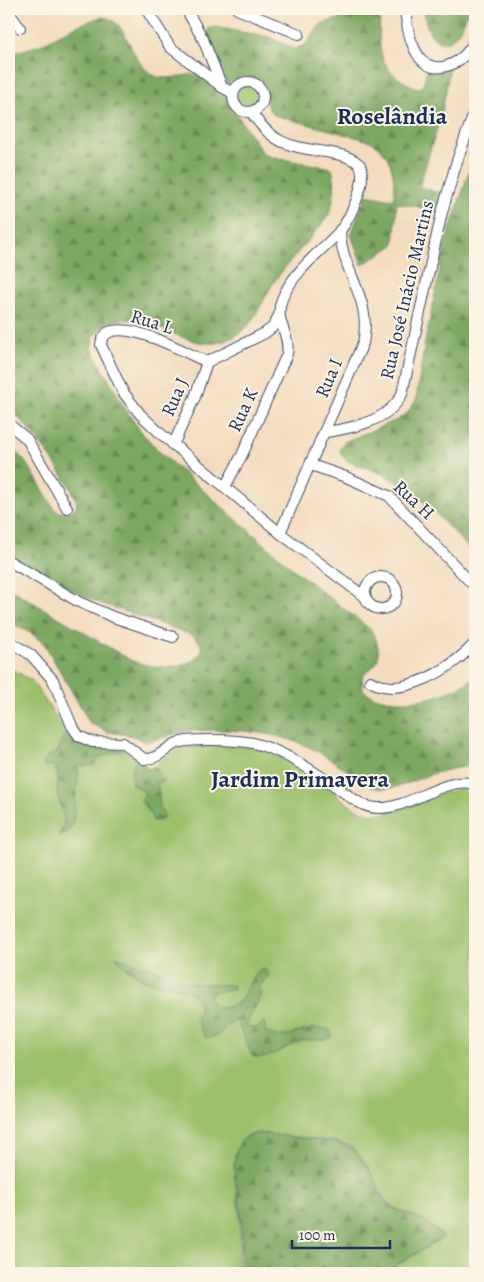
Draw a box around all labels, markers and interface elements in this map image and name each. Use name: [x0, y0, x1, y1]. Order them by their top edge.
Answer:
district label: Roselândia: [337, 100, 448, 132]
street label: Rua José Inácio Martins: [374, 198, 440, 382]
street label: Rua L: [127, 303, 177, 341]
street label: Rua I: [309, 354, 349, 402]
street label: Rua J: [155, 373, 195, 421]
street label: Rua K: [222, 384, 265, 436]
street label: Rua H: [387, 474, 441, 526]
district label: Jardim Primavera: [211, 763, 389, 795]
scale bar: [292, 1217, 389, 1249]
text: 100 m: [299, 1225, 336, 1245]

